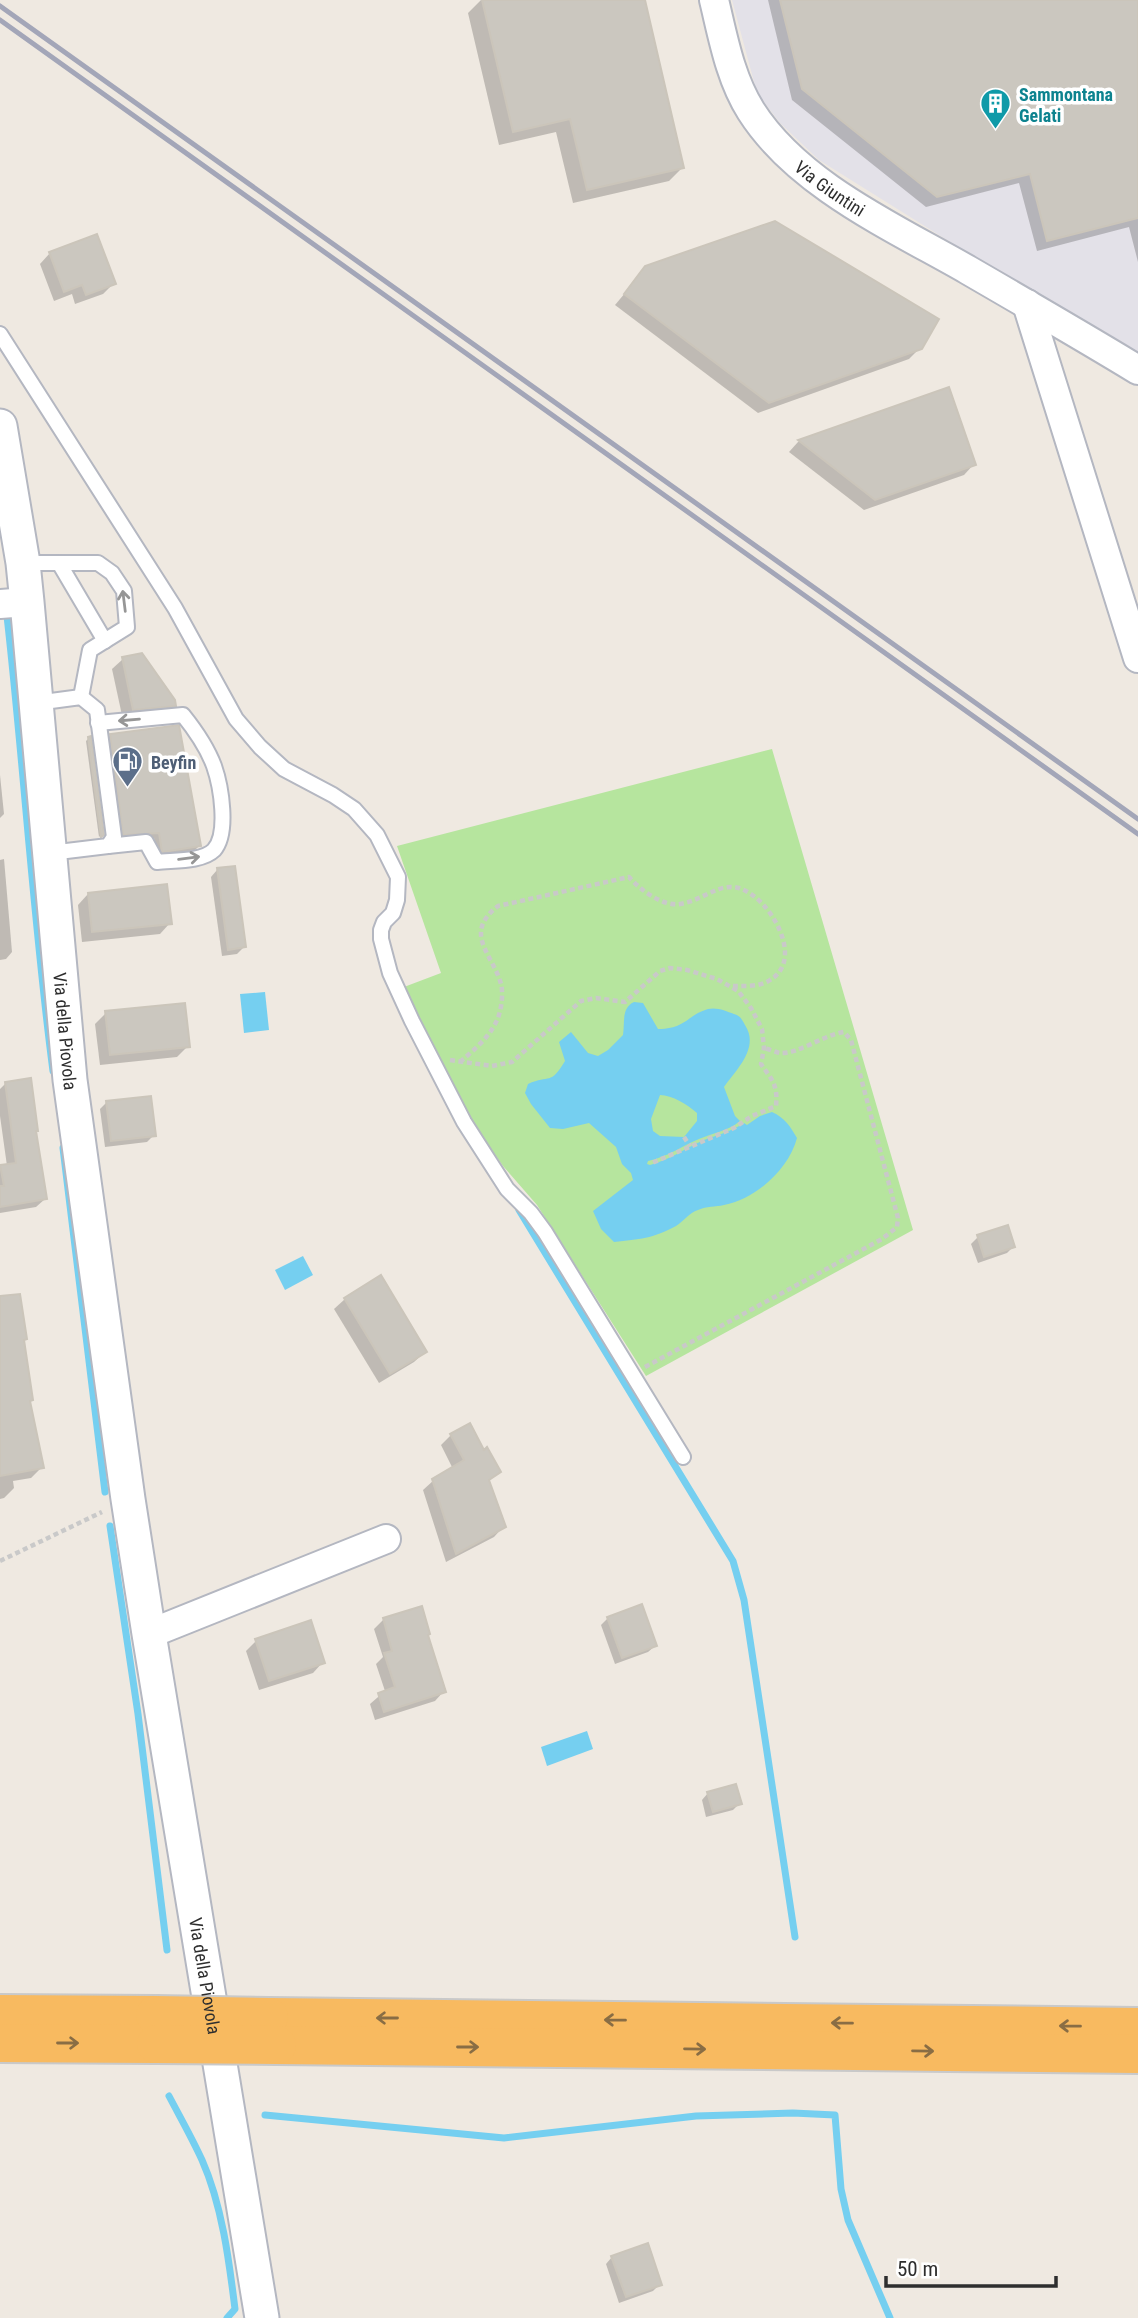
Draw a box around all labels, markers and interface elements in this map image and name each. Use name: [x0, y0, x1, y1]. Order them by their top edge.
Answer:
place label: Sammontana Gelati: [1019, 84, 1113, 126]
building icon: Sammontana Gelati: [979, 87, 1013, 131]
street label: Via Giuntini: [791, 156, 869, 220]
one-way arrow: [118, 590, 131, 613]
one-way arrow: [118, 714, 141, 727]
fuel station icon: Beyfin: [111, 745, 145, 789]
place label: Beyfin: [151, 752, 196, 773]
one-way arrow: [177, 852, 200, 865]
street label: Via della Piovola: [50, 972, 82, 1091]
street label: Via della Piovola: [185, 1916, 225, 2036]
one-way arrow: [376, 2011, 399, 2025]
one-way arrow: [604, 2013, 627, 2027]
one-way arrow: [831, 2016, 854, 2029]
one-way arrow: [1059, 2019, 1082, 2033]
one-way arrow: [56, 2036, 79, 2050]
one-way arrow: [456, 2040, 479, 2054]
one-way arrow: [684, 2042, 707, 2055]
one-way arrow: [911, 2044, 934, 2058]
scale bar: [886, 2244, 1056, 2288]
text: 50 m: [897, 2257, 938, 2281]

